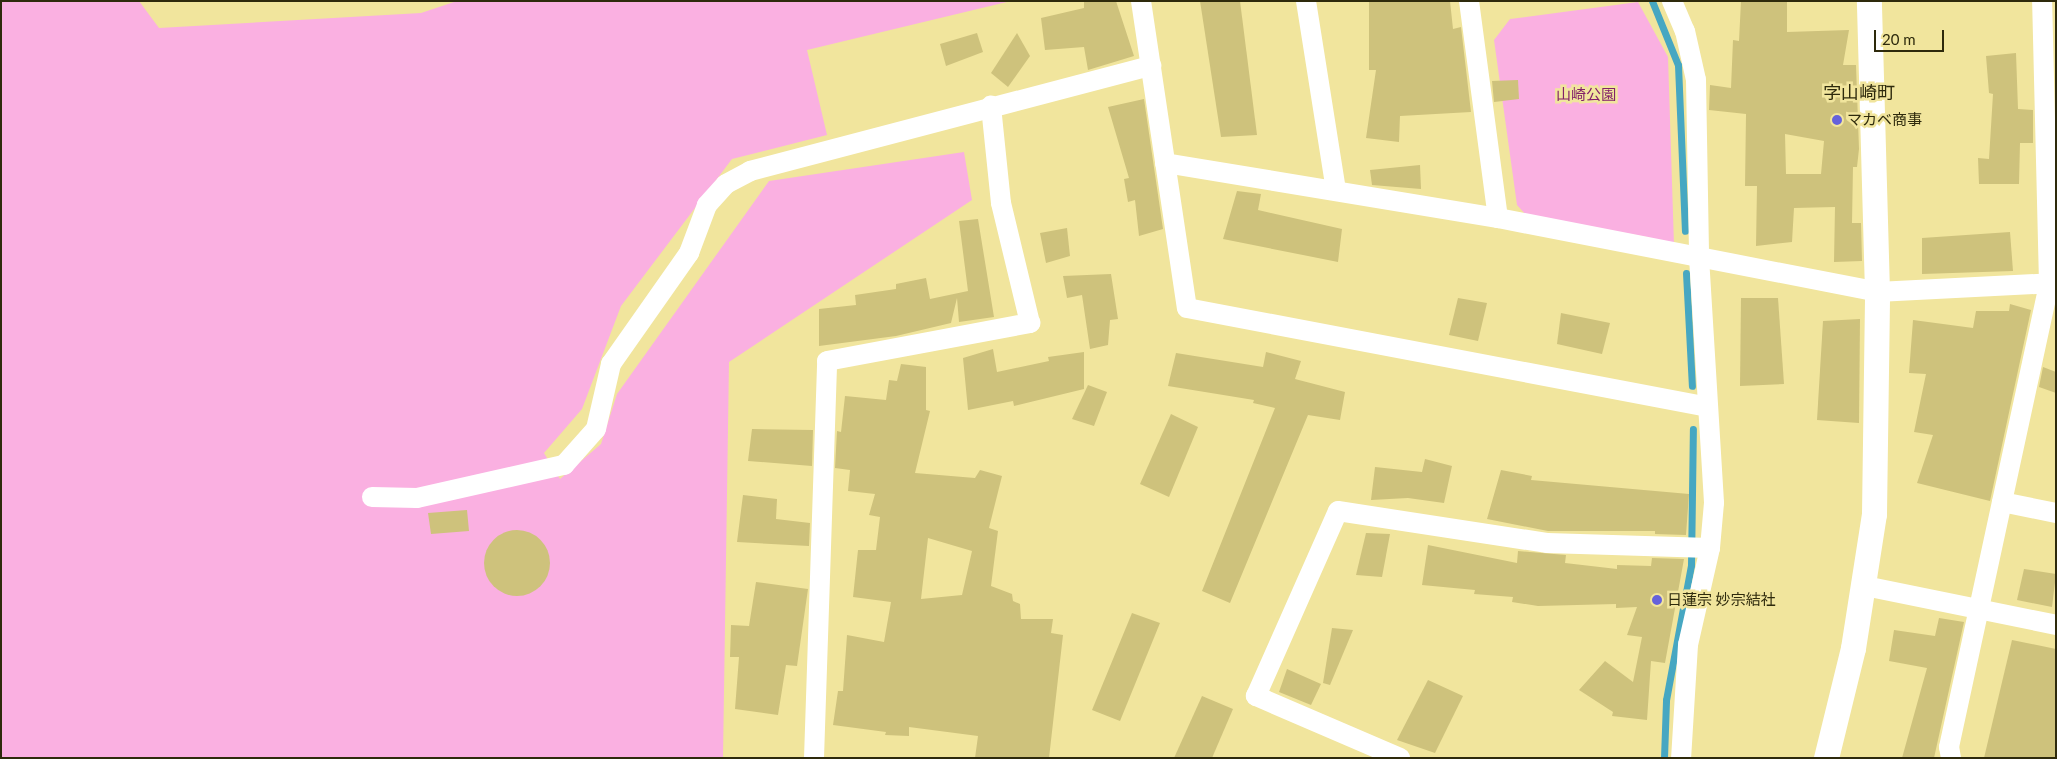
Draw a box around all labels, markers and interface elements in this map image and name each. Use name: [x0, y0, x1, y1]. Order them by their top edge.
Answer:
scale bar: [1877, 20, 1947, 52]
text: 20 m: [1882, 30, 1916, 48]
district label: 字山崎町: [1823, 81, 1895, 103]
park label: 山崎公園: [1556, 86, 1616, 104]
place label: マカベ商事: [1847, 111, 1922, 129]
marker: マカベ商事: [1831, 114, 1843, 126]
place label: 日蓮宗 妙宗結社: [1667, 591, 1776, 609]
marker: 日蓮宗 妙宗結社: [1651, 594, 1663, 606]

